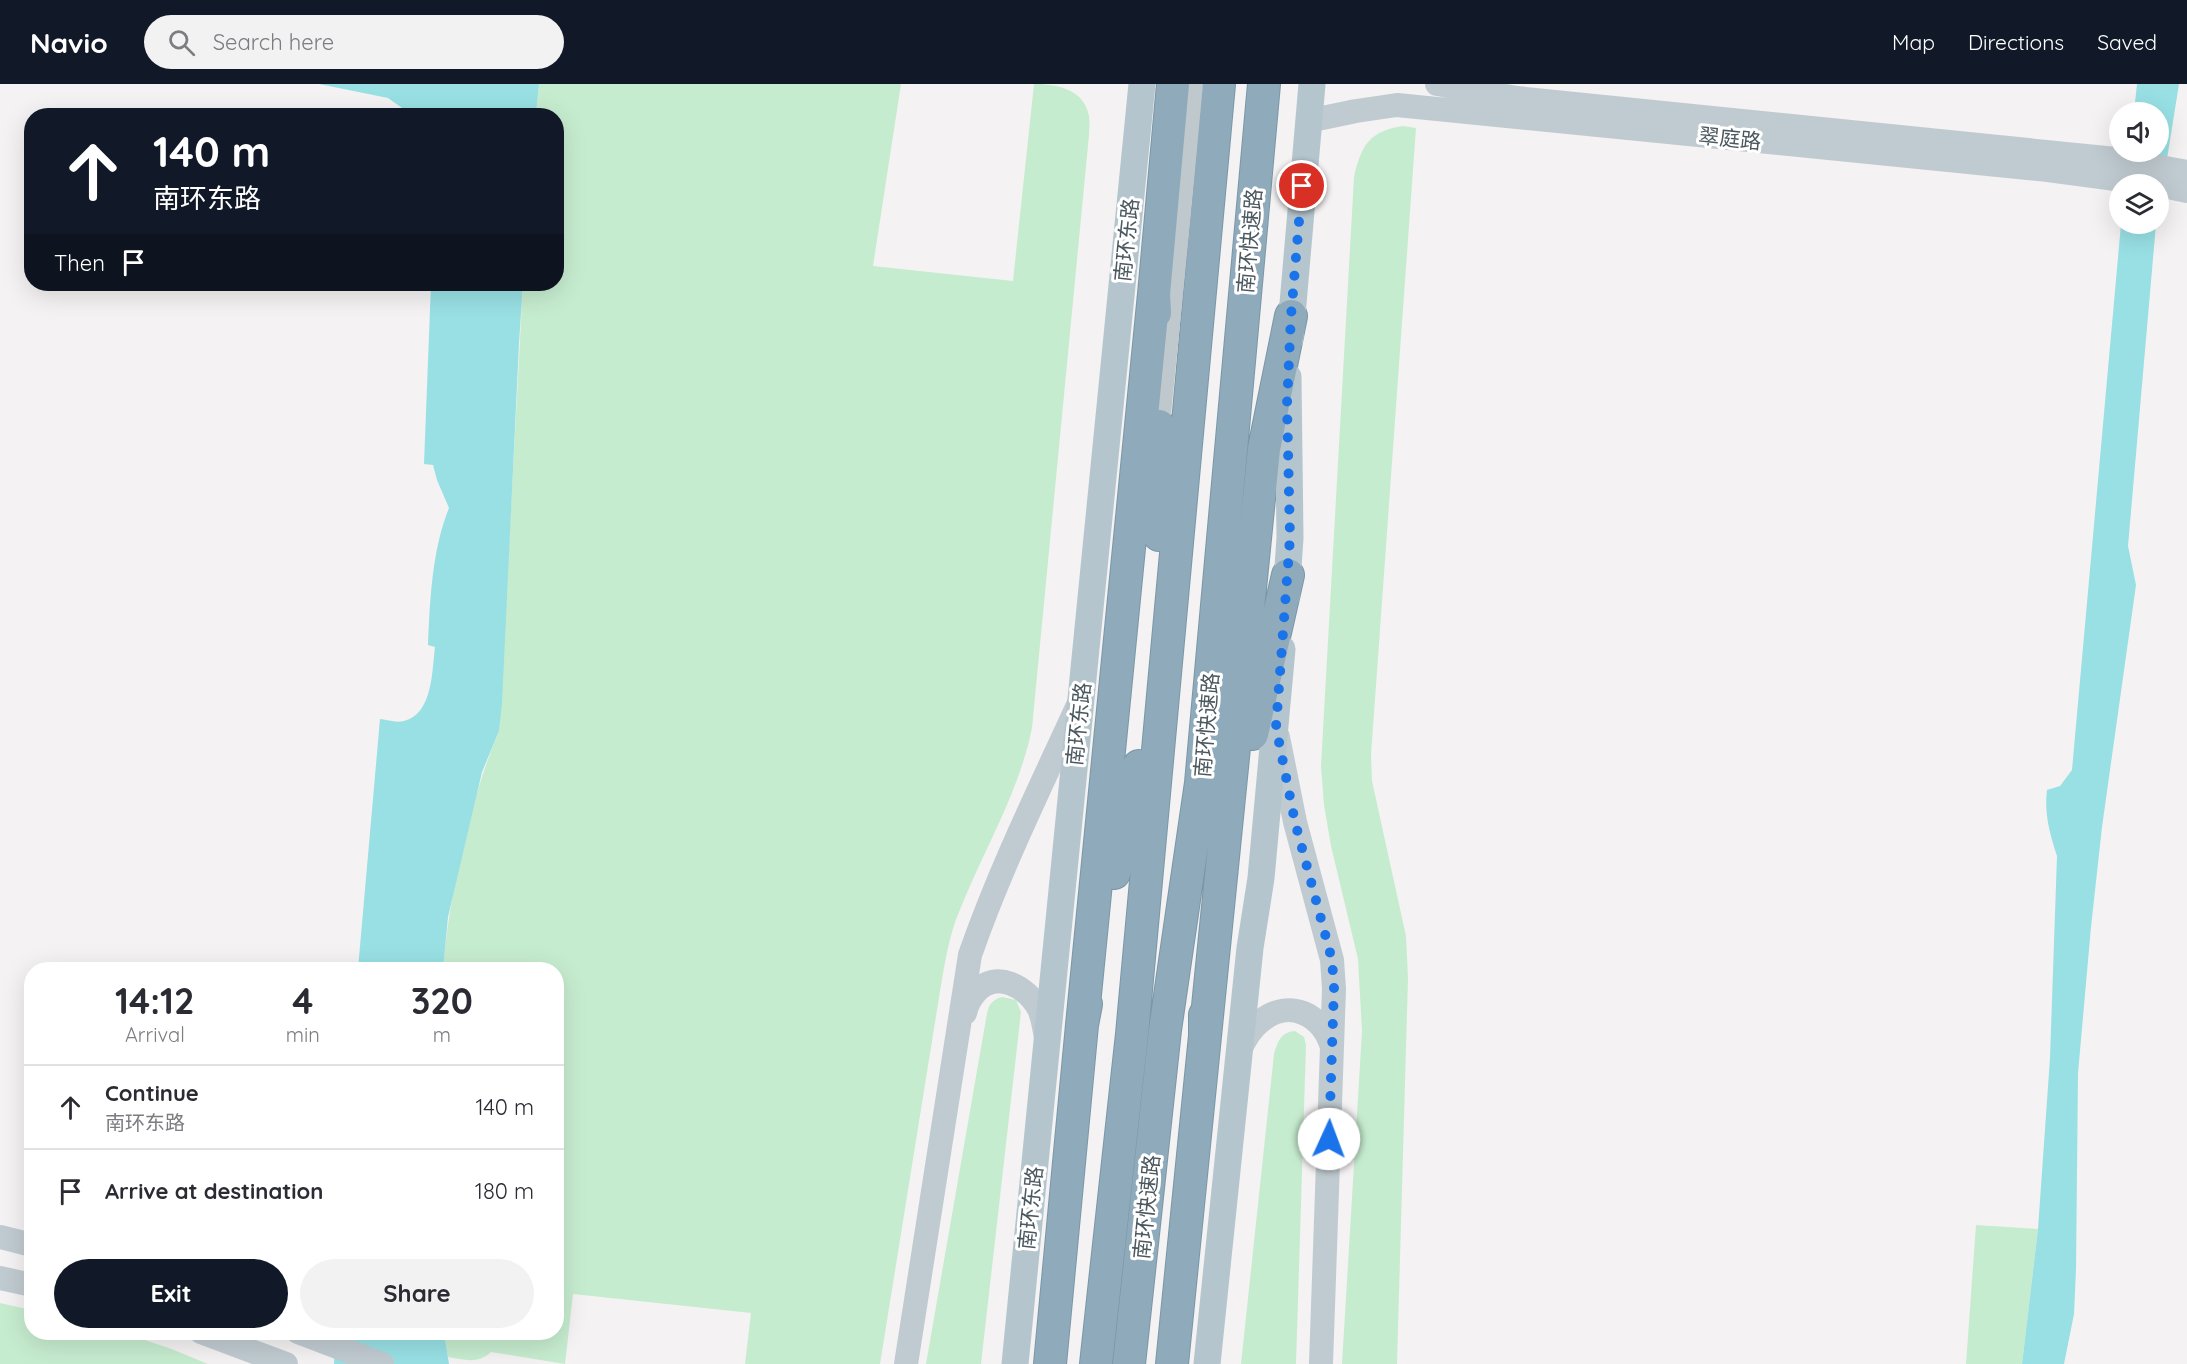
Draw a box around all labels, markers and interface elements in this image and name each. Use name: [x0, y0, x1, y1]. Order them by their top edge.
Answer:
search box: [144, 15, 564, 69]
text: Navio: [30, 25, 108, 60]
icon: search: [165, 26, 198, 59]
text: Search here: [213, 28, 334, 56]
text: Map: [1892, 29, 1935, 55]
text: Directions: [1968, 29, 2064, 55]
text: Saved: [2097, 29, 2157, 55]
map controls: [2109, 102, 2169, 234]
button: sound: [2109, 102, 2169, 162]
street label: 翠庭路: [1697, 122, 1763, 154]
text: 140 m: [153, 125, 270, 178]
icon: ahead: [54, 132, 132, 210]
pin: [1276, 160, 1327, 211]
icon: arrive: [1285, 169, 1318, 202]
button: layers: [2109, 174, 2169, 234]
text: 南环东路: [153, 181, 261, 215]
street label: 南环快速路: [1231, 188, 1267, 294]
street label: 南环东路: [1109, 197, 1143, 283]
icon: arrive: [117, 246, 150, 279]
text: Then: [54, 249, 105, 277]
street label: 南环快速路: [1188, 672, 1224, 778]
street label: 南环东路: [1061, 681, 1095, 767]
text: 14:12: [115, 978, 195, 1023]
text: 4: [292, 978, 313, 1023]
text: 320: [411, 978, 473, 1023]
text: Arrival: [125, 1022, 185, 1047]
text: min: [286, 1022, 320, 1047]
text: m: [433, 1022, 451, 1047]
text: Continue: [105, 1079, 199, 1107]
icon: ahead: [54, 1091, 87, 1124]
text: 140 m: [475, 1093, 534, 1121]
position arrow: [1297, 1107, 1361, 1171]
text: 南环东路: [105, 1110, 185, 1135]
street label: 南环快速路: [1128, 1153, 1164, 1261]
street label: 南环东路: [1013, 1165, 1047, 1251]
icon: arrive: [54, 1175, 87, 1208]
text: Arrive at destination: [105, 1177, 323, 1205]
text: 180 m: [475, 1177, 534, 1205]
button: Exit: [54, 1259, 288, 1328]
button: Share: [300, 1259, 534, 1328]

